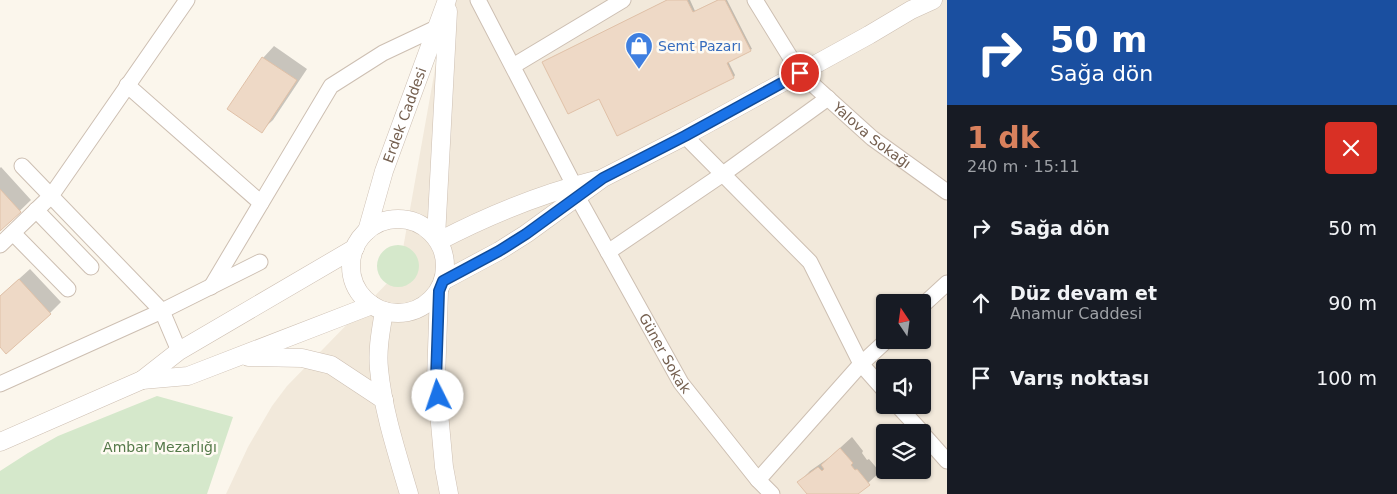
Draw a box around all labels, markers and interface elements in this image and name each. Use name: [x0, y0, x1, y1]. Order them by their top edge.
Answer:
icon: right: [967, 20, 1032, 85]
text: 50 m: [1050, 20, 1147, 60]
shop icon: Semt Pazarı: [624, 31, 654, 70]
place label: Semt Pazarı: [658, 38, 741, 54]
pin: [779, 52, 821, 94]
icon: arrive: [786, 59, 814, 87]
text: Sağa dön: [1050, 61, 1153, 86]
street label: Erdek Caddesi: [380, 65, 429, 165]
street label: Yalova Sokağı: [829, 98, 914, 171]
text: 1 dk: [967, 120, 1040, 155]
button: close: [1325, 122, 1377, 174]
text: 240 m · 15:11: [967, 157, 1080, 176]
icon: right: [967, 214, 995, 242]
text: Sağa dön: [1010, 217, 1110, 239]
text: 50 m: [1328, 217, 1377, 239]
text: Düz devam et: [1010, 282, 1157, 304]
icon: ahead: [967, 289, 995, 317]
text: 90 m: [1328, 292, 1377, 314]
north arrow: [876, 294, 931, 349]
map controls: [876, 294, 931, 479]
text: Anamur Caddesi: [1010, 304, 1142, 323]
street label: Güner Sokak: [636, 311, 695, 397]
button: sound: [876, 359, 931, 414]
icon: arrive: [967, 364, 995, 392]
text: Varış noktası: [1010, 367, 1149, 389]
text: 100 m: [1316, 367, 1377, 389]
position arrow: [411, 369, 463, 421]
button: layers: [876, 424, 931, 479]
park label: Ambar Mezarlığı: [103, 439, 217, 455]

